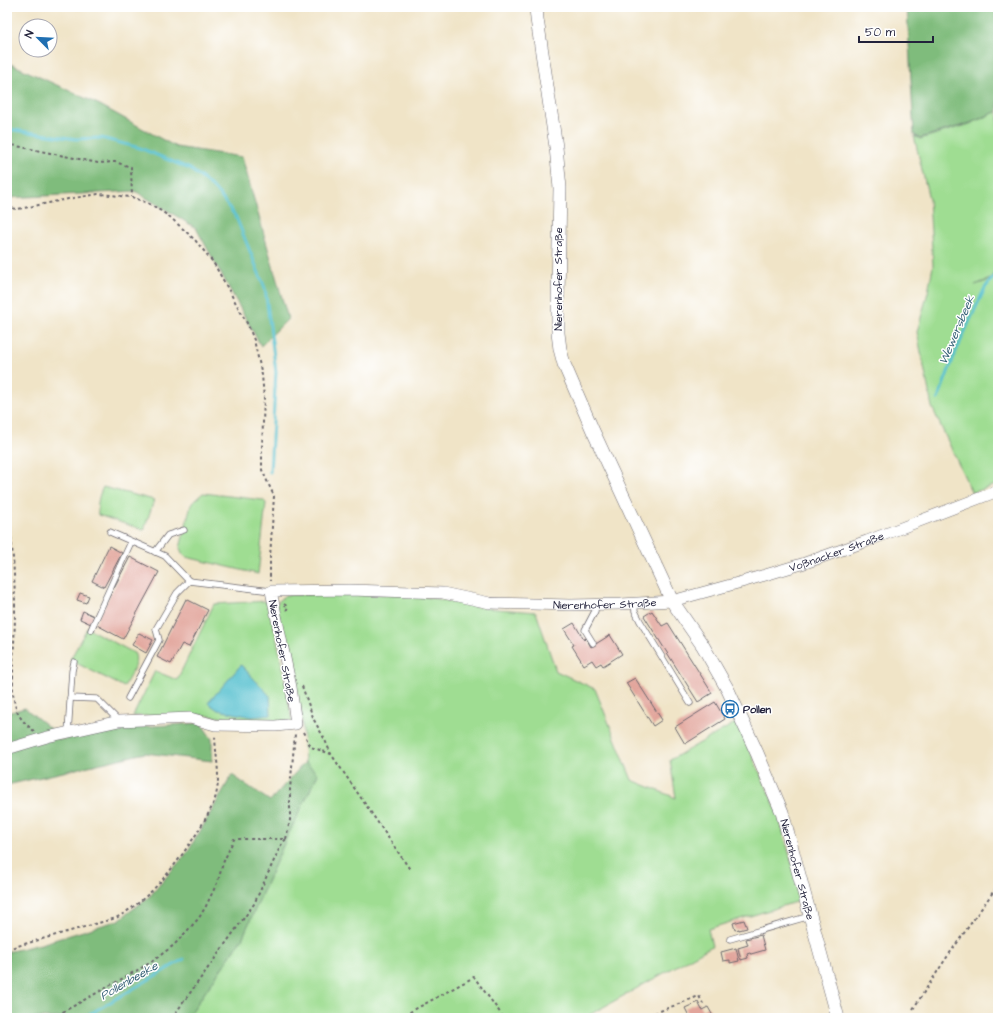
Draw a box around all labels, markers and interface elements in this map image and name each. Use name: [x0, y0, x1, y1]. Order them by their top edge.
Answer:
north arrow: [18, 18, 58, 58]
scale bar: [859, 18, 933, 44]
text: 50 m: [865, 24, 896, 41]
text: N: [21, 28, 38, 40]
street label: Nierenhofer Straße: [551, 227, 566, 331]
water label: Wewersbeek: [935, 292, 979, 367]
street label: Voßnacker Straße: [787, 528, 886, 575]
street label: Nierenhofer Straße: [553, 594, 657, 613]
street label: Nierenhofer Straße: [265, 599, 299, 703]
bus stop icon: Pollen: [720, 699, 740, 719]
place label: Pollen: [743, 702, 772, 717]
street label: Nierenhofer Straße: [777, 817, 818, 921]
water label: Pollenbeeke: [97, 957, 162, 1004]

